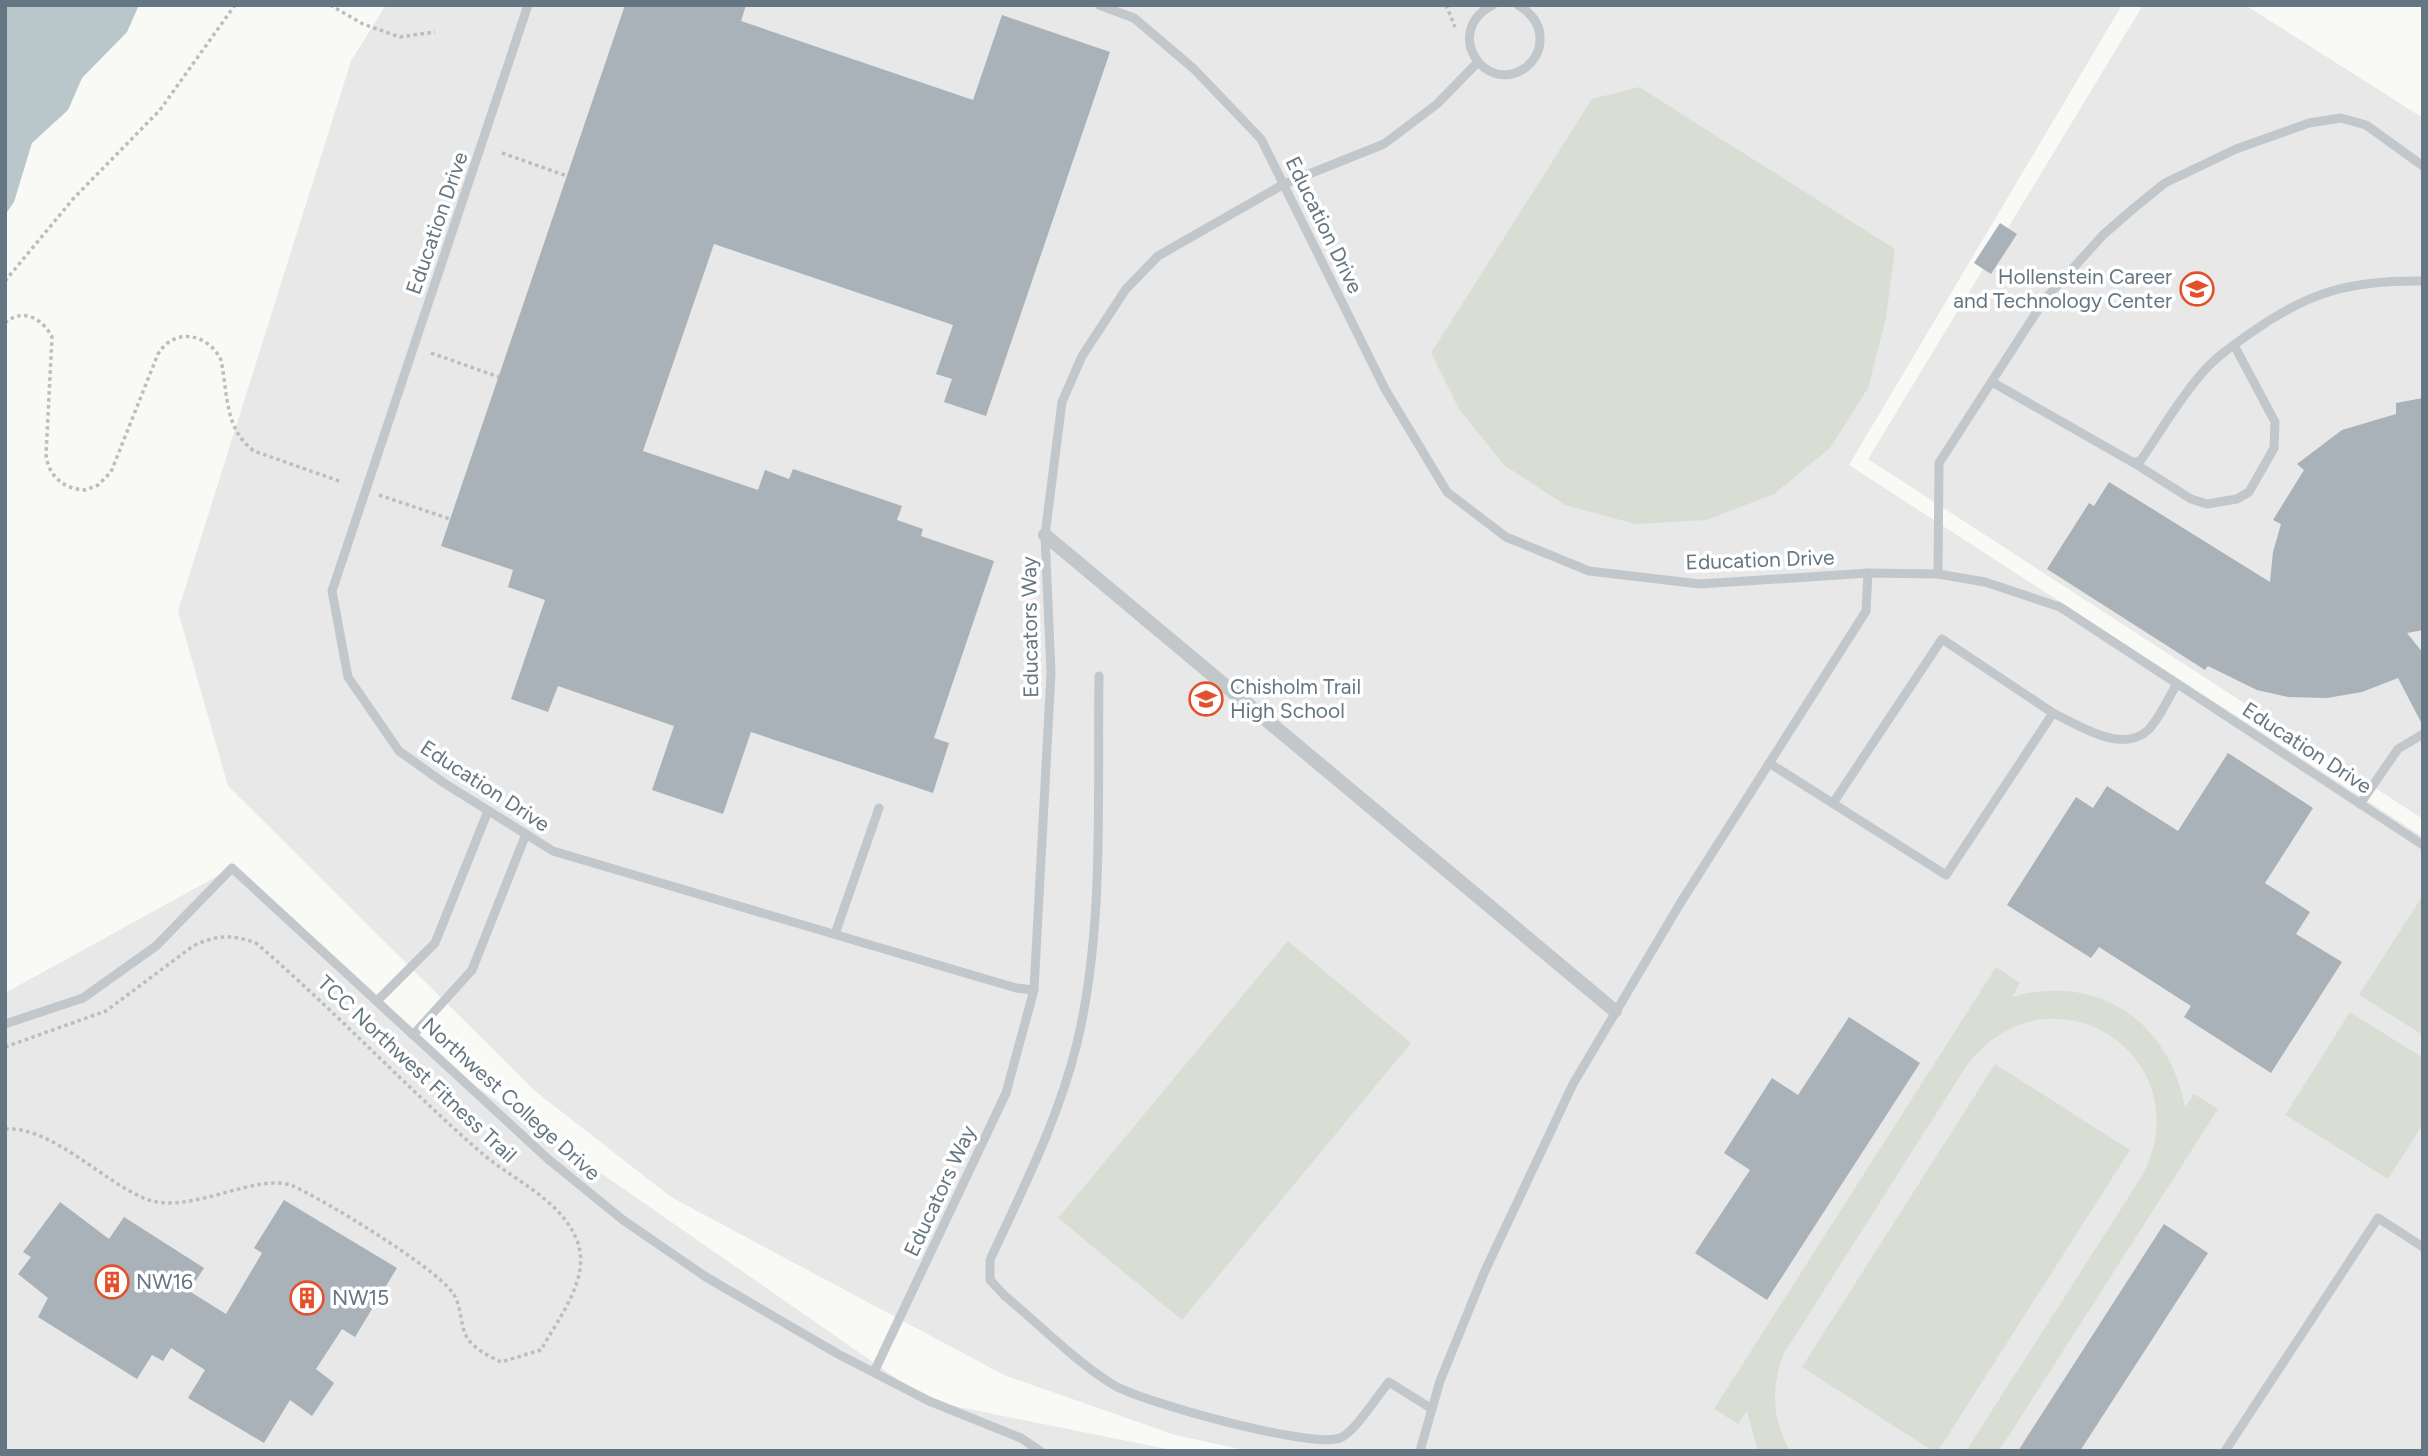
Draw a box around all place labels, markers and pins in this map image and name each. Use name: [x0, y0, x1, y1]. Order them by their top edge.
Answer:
place label: Hollenstein Career and Technology Center: [1953, 264, 2172, 313]
school or university icon: Hollenstein Career and Technology Center: [2178, 270, 2216, 308]
place label: Chisholm Trail High School: [1230, 674, 1361, 723]
school or university icon: Chisholm Trail High School: [1187, 680, 1225, 718]
building icon: NW16: [93, 1263, 131, 1301]
place label: NW16: [136, 1269, 193, 1294]
building icon: NW15: [288, 1279, 326, 1317]
place label: NW15: [332, 1285, 389, 1310]

